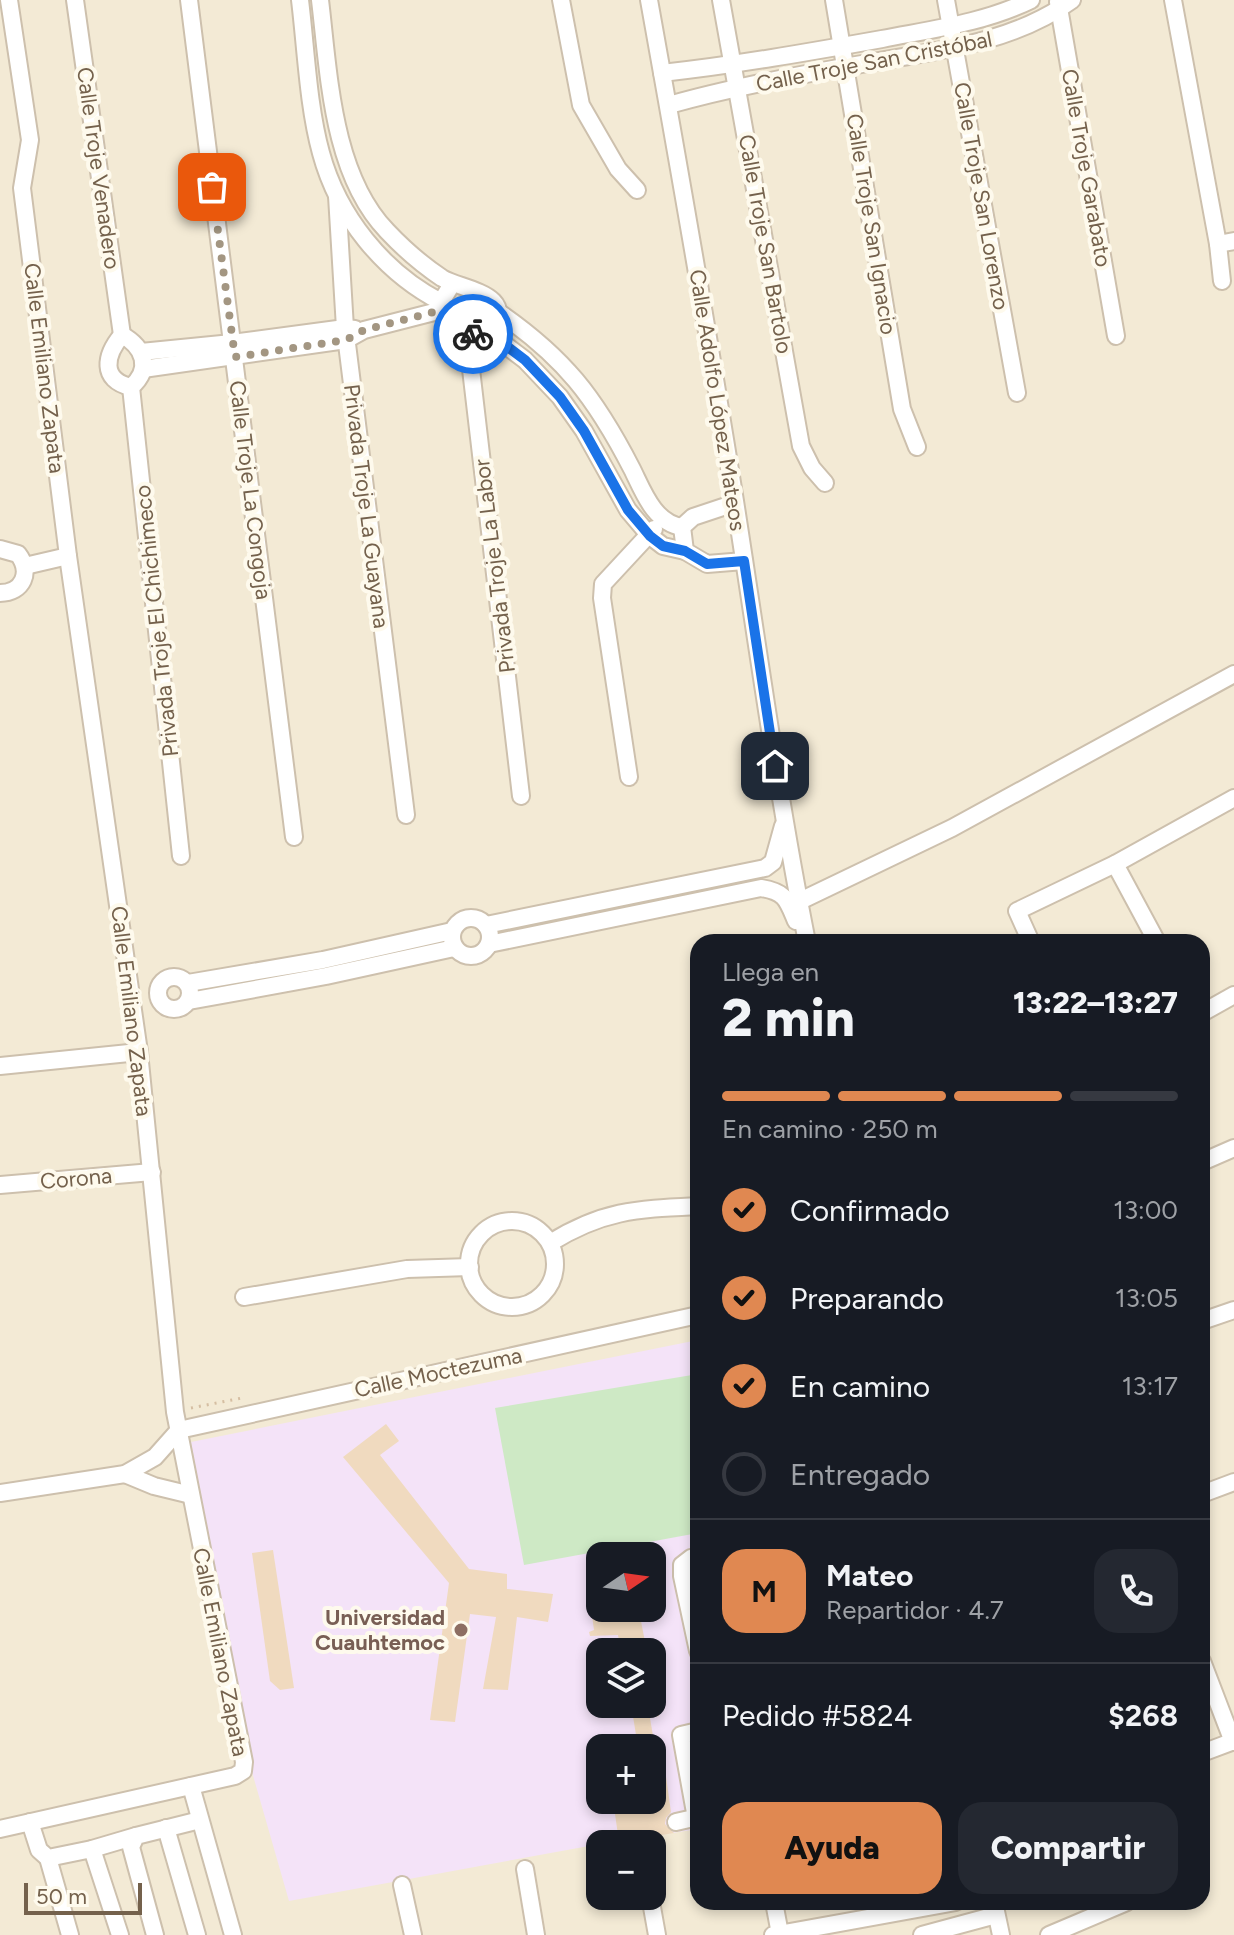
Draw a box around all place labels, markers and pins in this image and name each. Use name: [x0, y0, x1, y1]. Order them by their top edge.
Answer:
pin: [178, 153, 246, 221]
pin: [741, 732, 809, 800]
place label: Universidad Cuauhtemoc: [315, 1604, 445, 1656]
marker: Universidad Cuauhtemoc: [452, 1621, 470, 1639]

